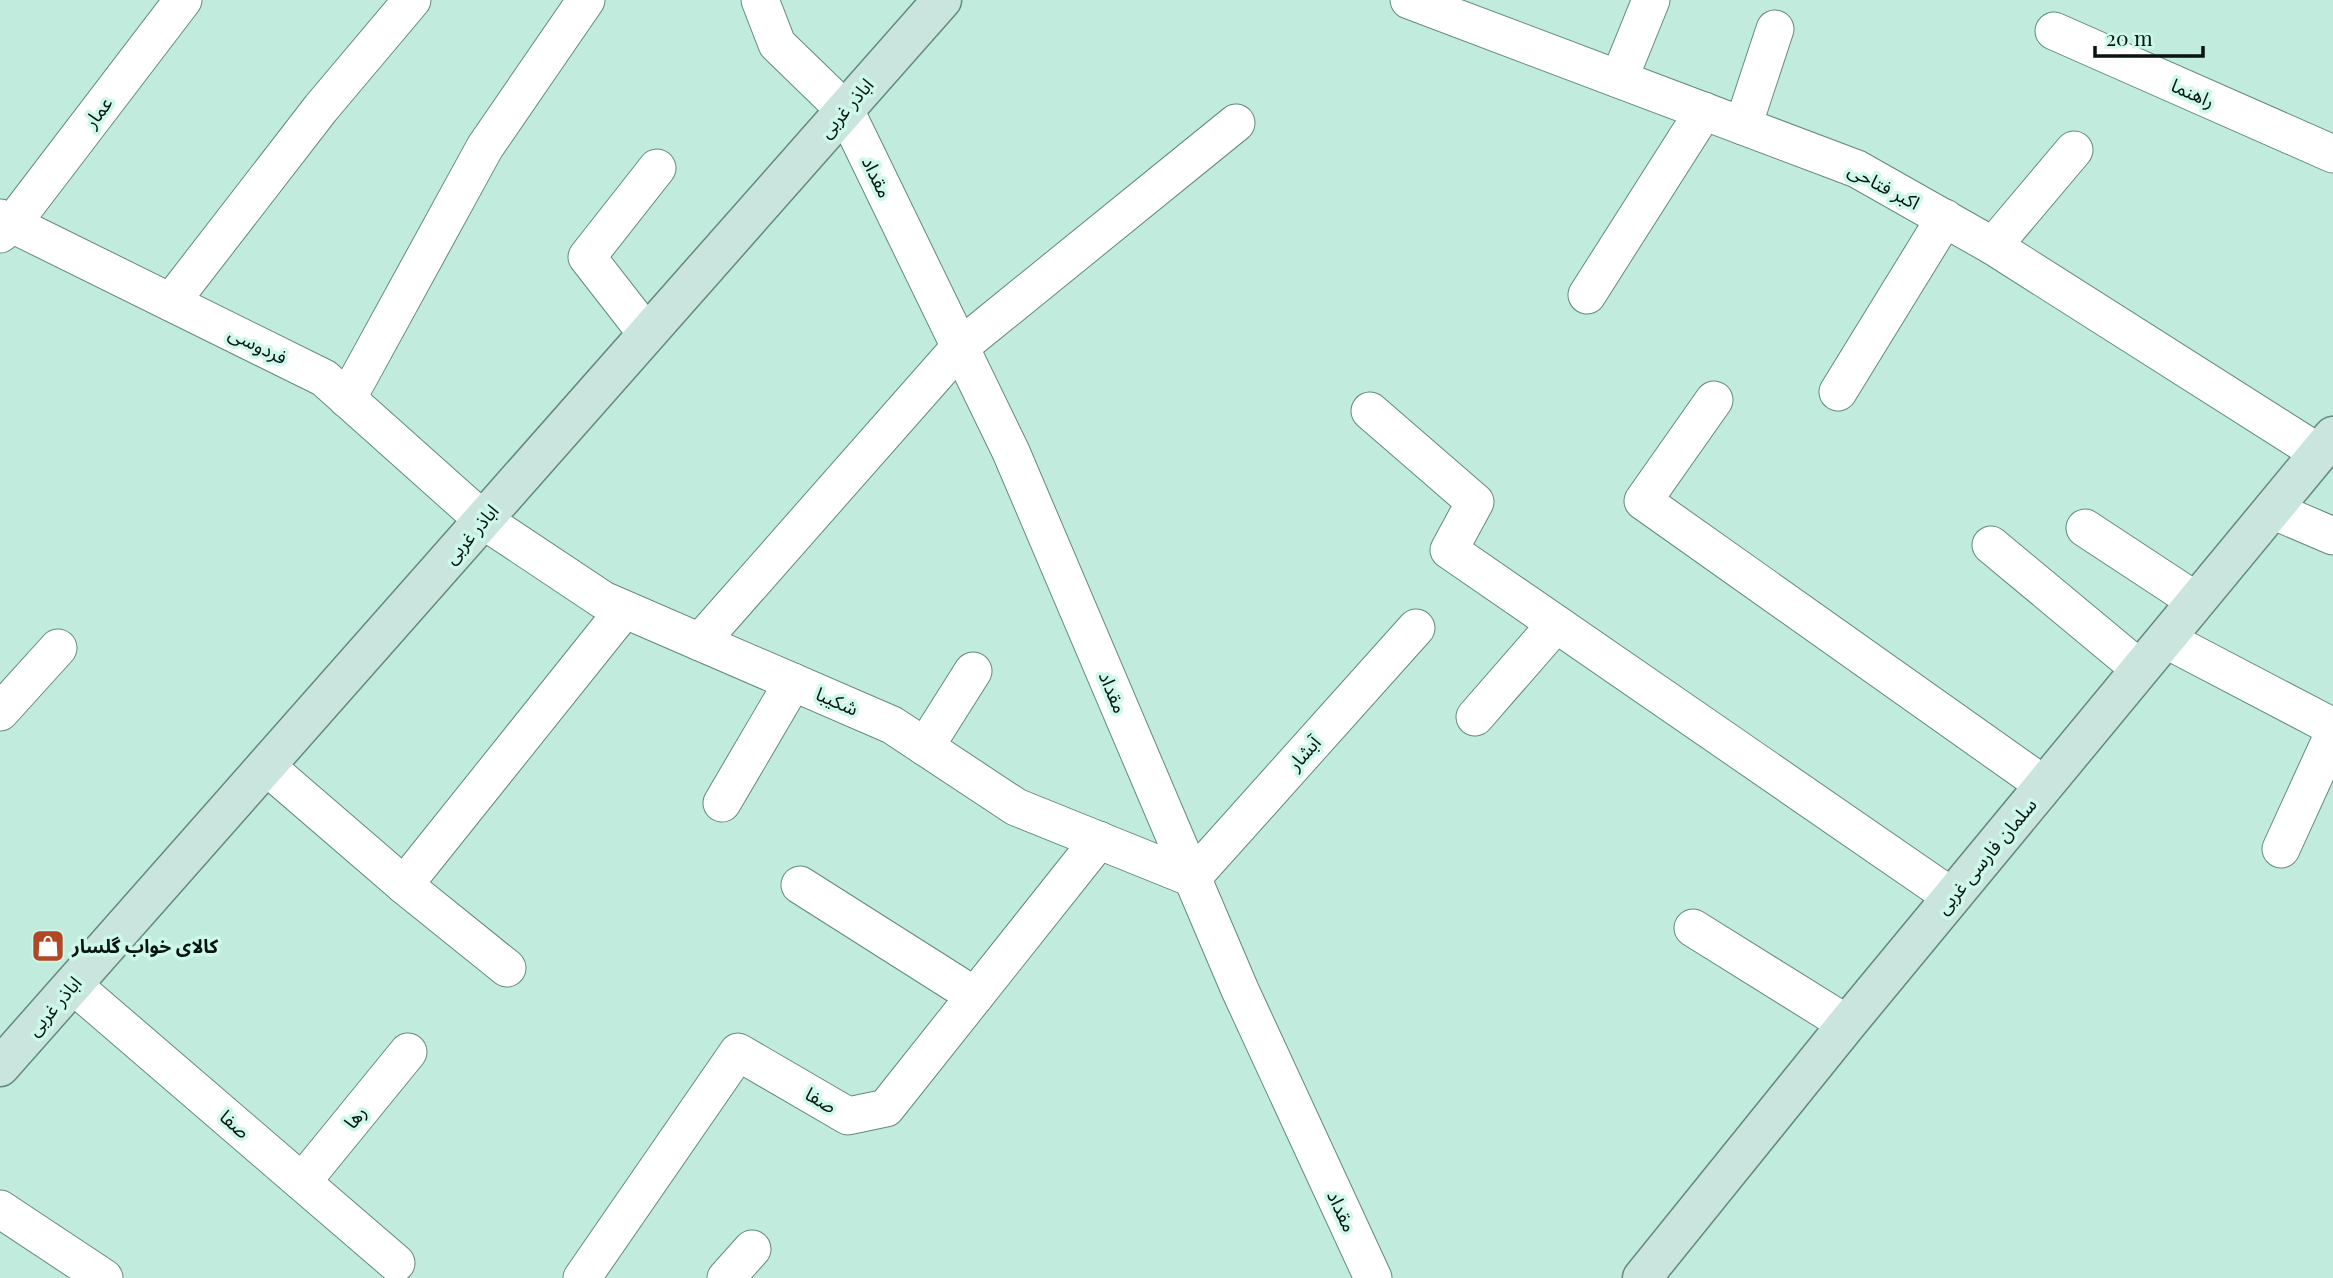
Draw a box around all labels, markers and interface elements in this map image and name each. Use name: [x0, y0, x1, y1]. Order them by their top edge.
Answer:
scale bar: [2095, 14, 2204, 58]
text: 20 m: [2106, 23, 2153, 51]
street label: راهنما: [2168, 71, 2219, 113]
street label: اباذر غربی: [812, 72, 879, 143]
street label: عمار: [76, 90, 118, 133]
street label: مقداد: [857, 152, 899, 202]
street label: اکبر فتاحی: [1844, 155, 1925, 215]
street label: فردوسی: [225, 319, 292, 369]
street label: اباذر غربی: [437, 498, 504, 569]
street label: مقداد: [1094, 667, 1134, 717]
street label: شکیبا: [812, 680, 863, 721]
street label: آبشار: [1280, 728, 1327, 776]
street label: سلمان فارسی غربی: [1929, 792, 2042, 919]
shop icon: کالای خواب گلسار: [29, 927, 67, 965]
place label: کالای خواب گلسار: [71, 932, 218, 958]
street label: اباذر غربی: [20, 970, 87, 1041]
street label: صفا: [801, 1080, 842, 1118]
street label: رها: [337, 1099, 371, 1133]
street label: صفا: [215, 1103, 256, 1144]
street label: مقداد: [1322, 1186, 1364, 1236]

